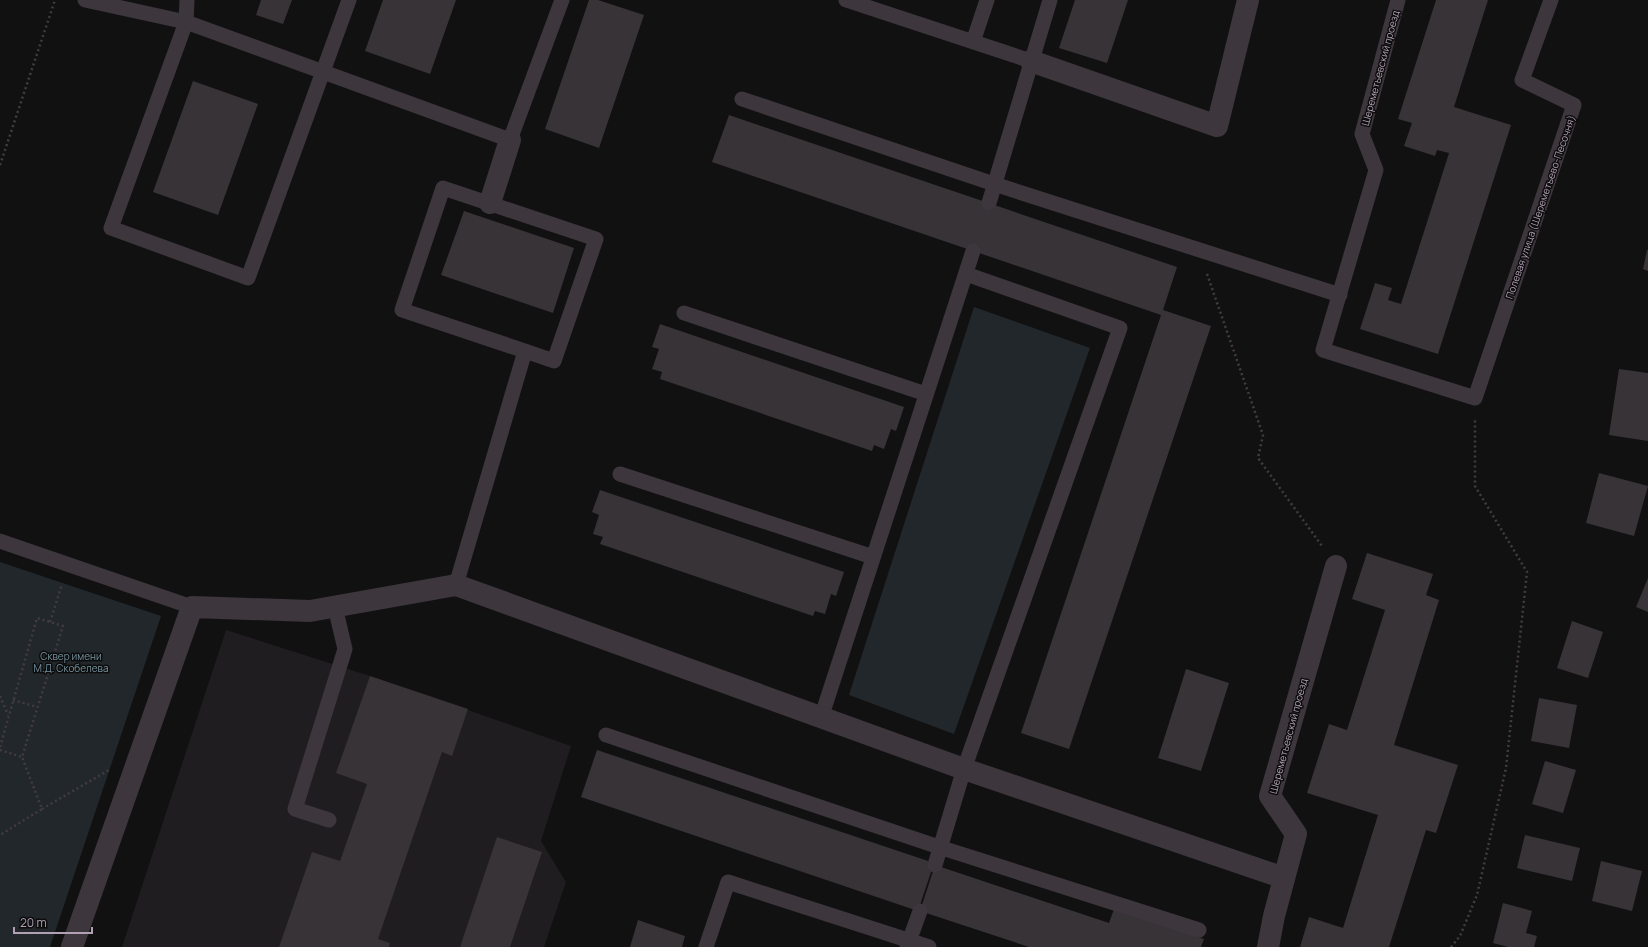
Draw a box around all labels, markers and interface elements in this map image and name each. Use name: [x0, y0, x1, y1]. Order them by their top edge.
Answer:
street label: Шереметьевский проезд: [1358, 9, 1402, 127]
street label: Полевая улица (Шереметьево-Песочня): [1502, 113, 1578, 301]
park label: Сквер имени М.Д. Скобелева: [34, 649, 108, 675]
street label: Шереметьевский проезд: [1266, 677, 1310, 795]
scale bar: [14, 909, 92, 935]
text: 20 m: [20, 914, 47, 931]

